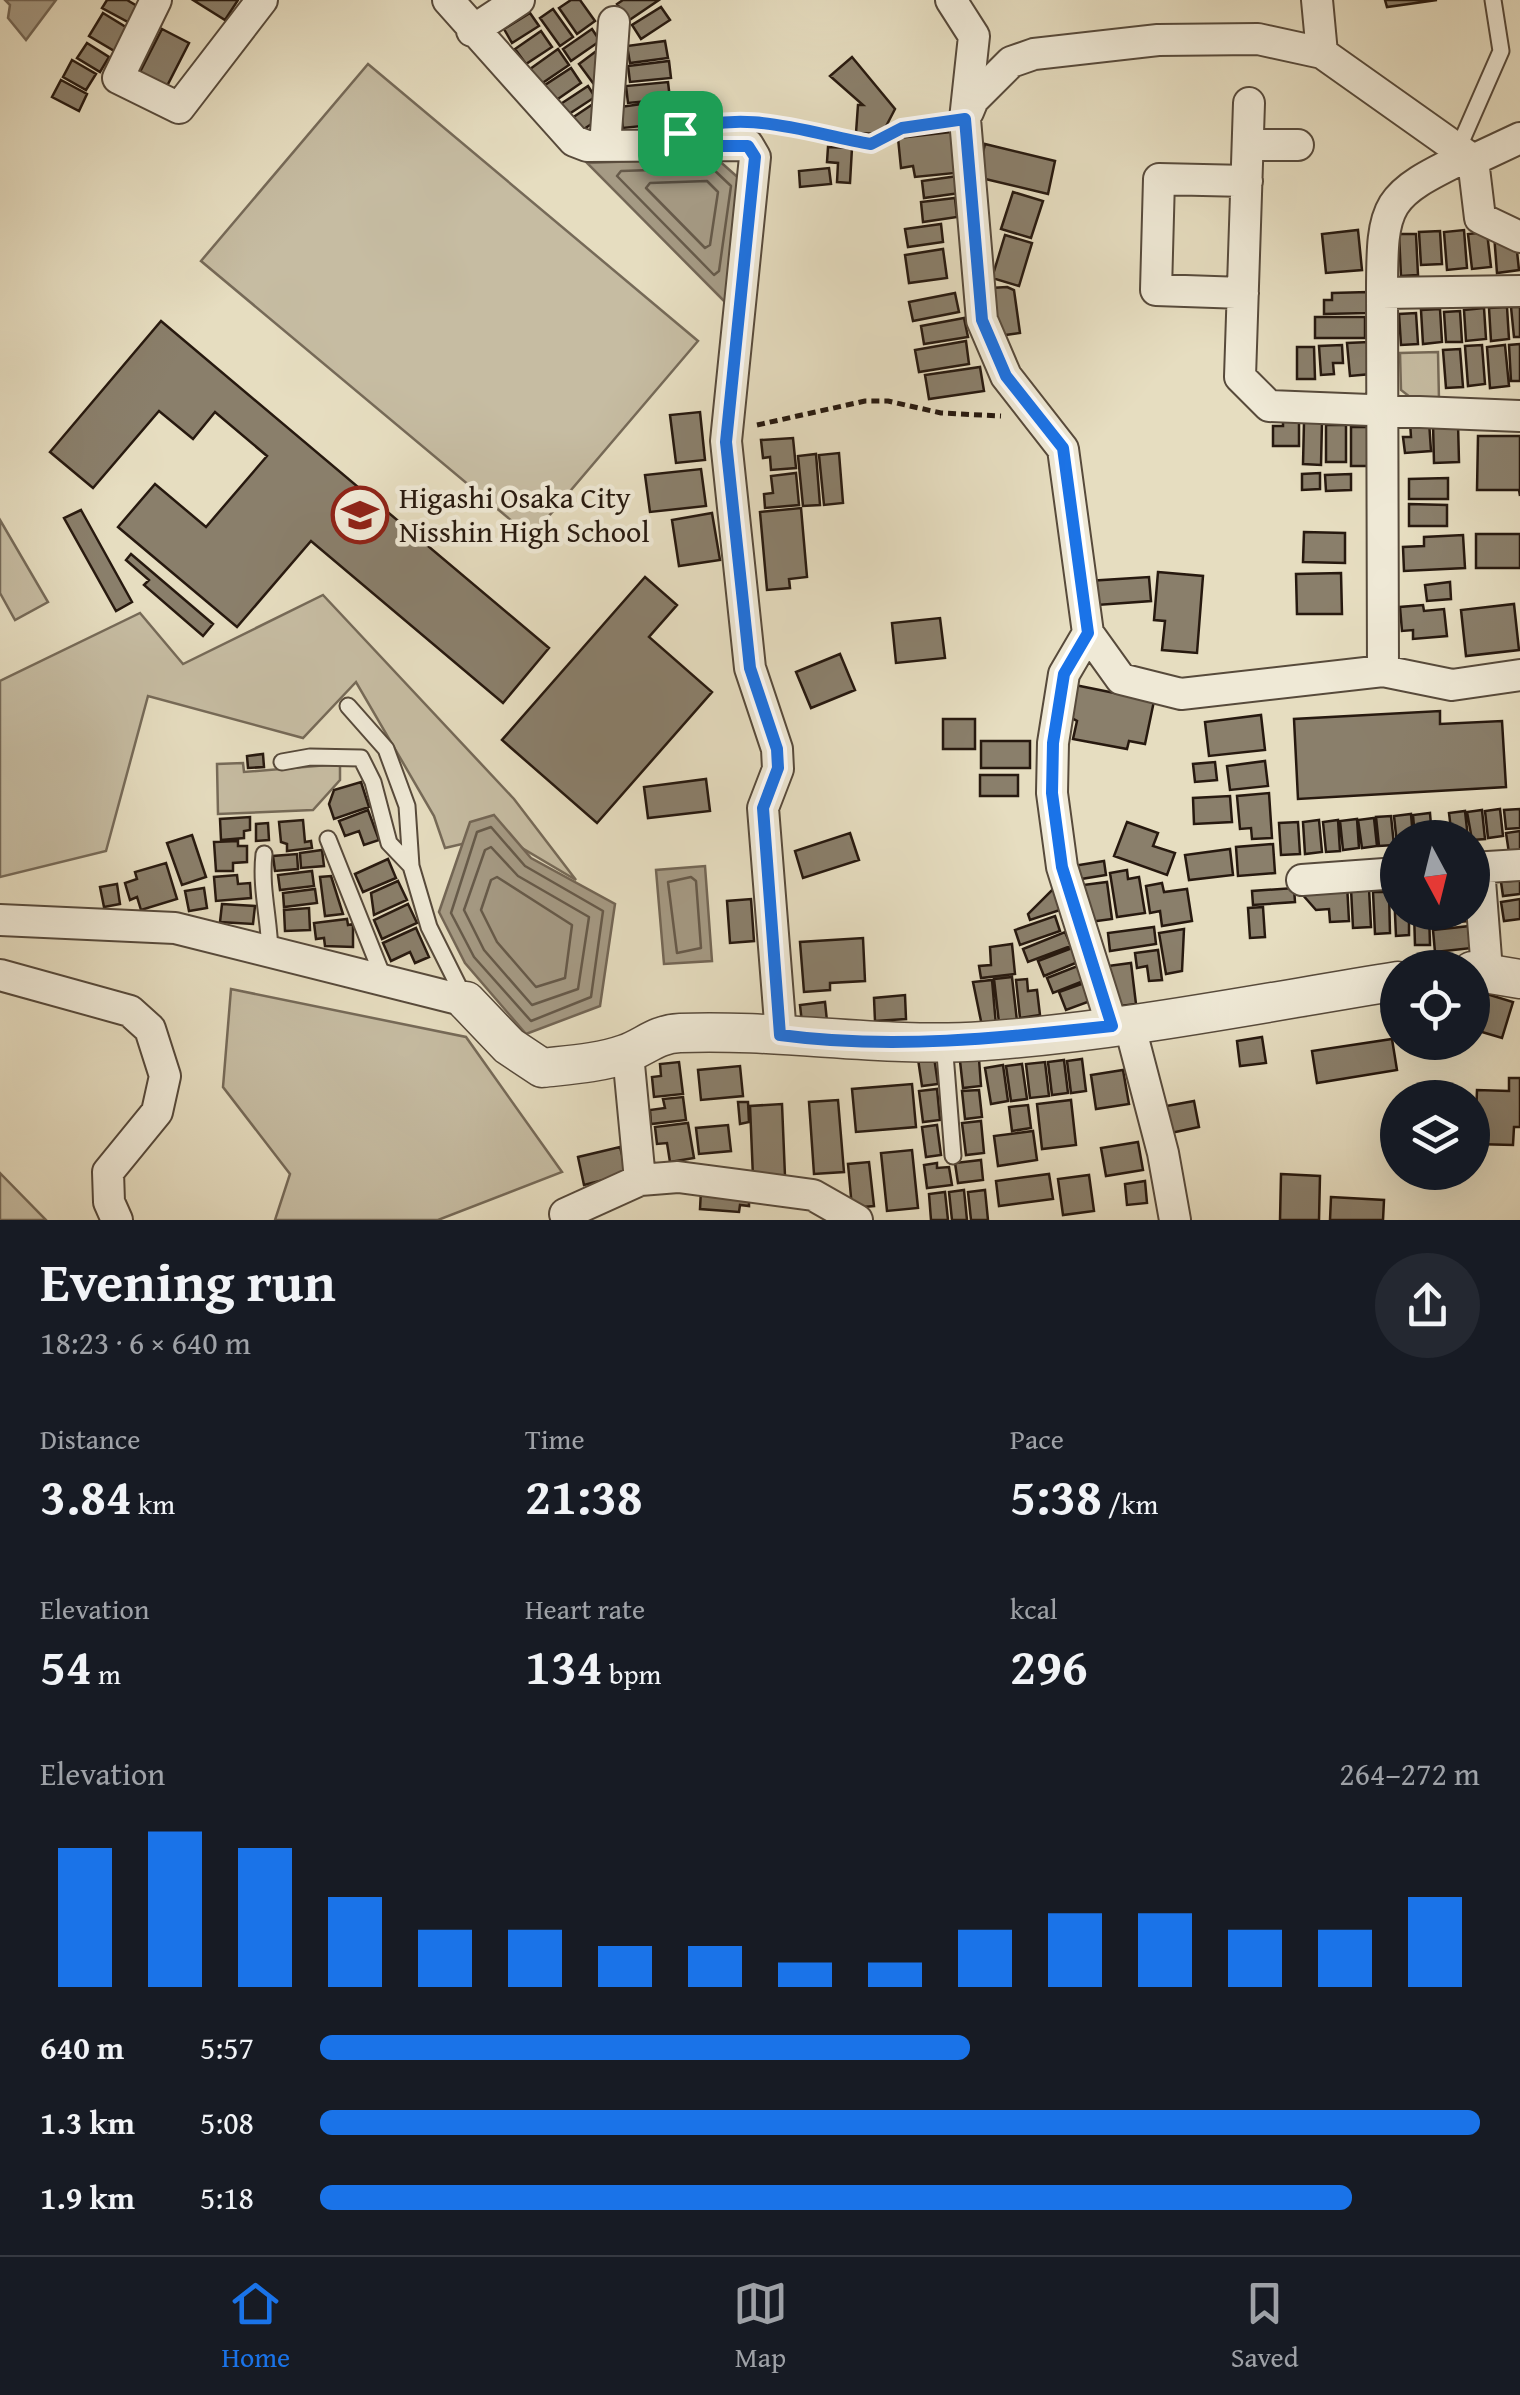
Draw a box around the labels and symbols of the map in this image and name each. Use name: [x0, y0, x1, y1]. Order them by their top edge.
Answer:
pin: [638, 91, 723, 176]
place label: Higashi Osaka City Nisshin High School: [399, 475, 650, 553]
school or university icon: Higashi Osaka City Nisshin High School: [330, 485, 390, 545]
north arrow: [1380, 820, 1490, 930]

